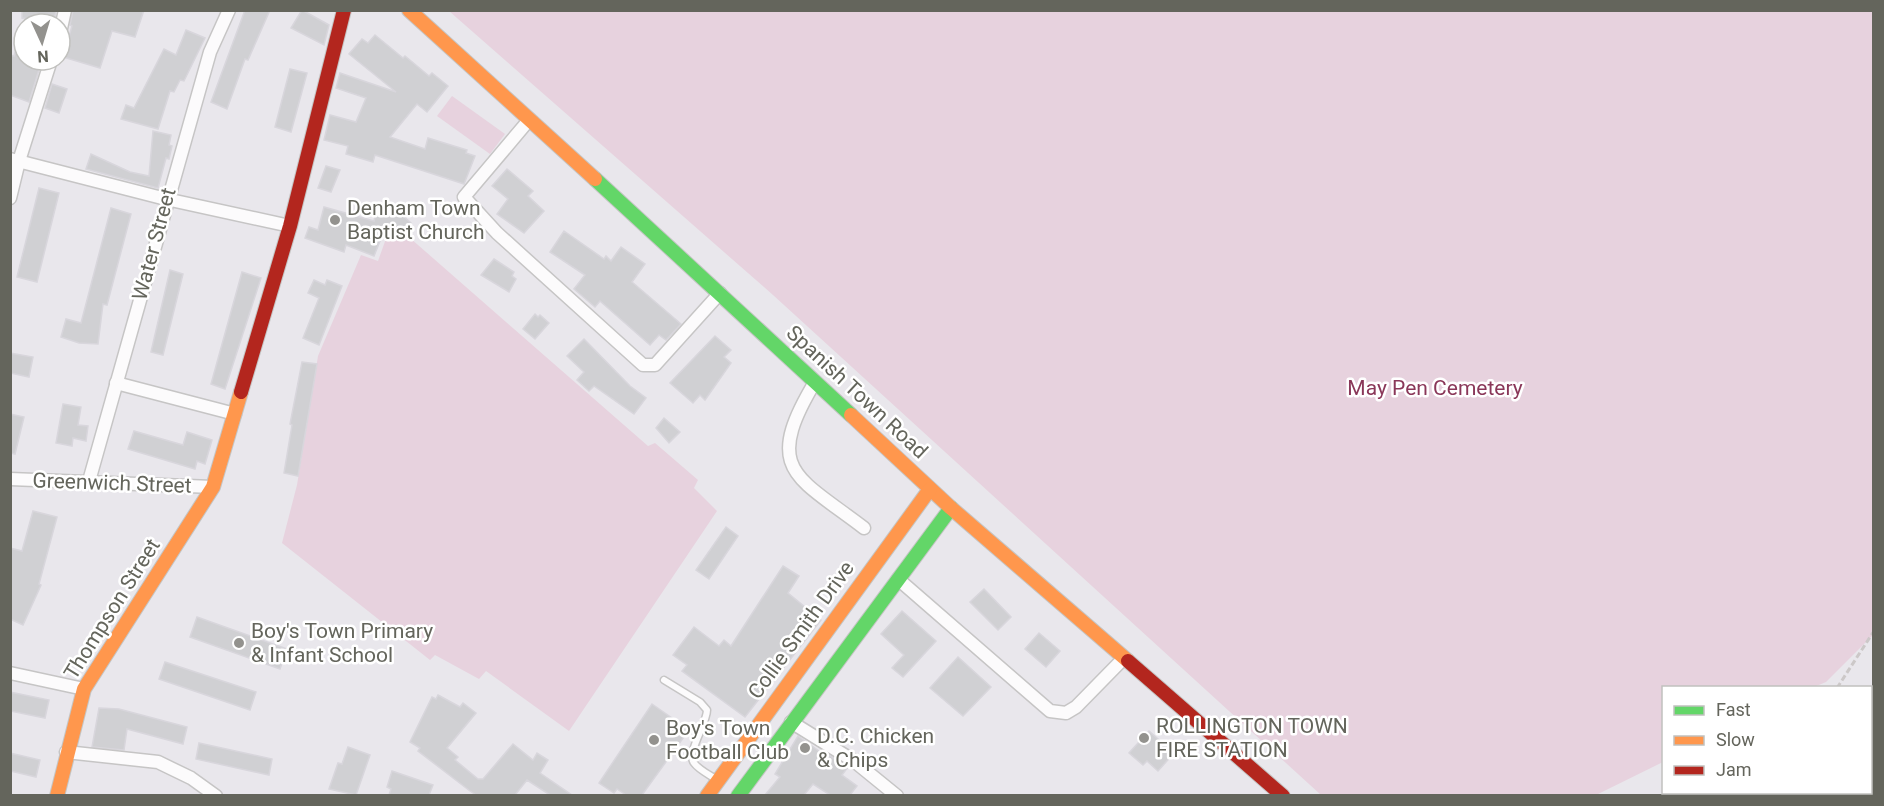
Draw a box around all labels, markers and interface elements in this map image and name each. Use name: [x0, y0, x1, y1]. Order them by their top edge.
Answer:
north arrow: [12, 12, 72, 72]
text: N: [37, 47, 49, 66]
street label: Water Street: [127, 185, 181, 303]
place label: Denham Town Baptist Church: [347, 196, 484, 244]
marker: Denham Town Baptist Church: [328, 213, 342, 227]
street label: Spanish Town Road: [782, 321, 932, 463]
park label: May Pen Cemetery: [1347, 376, 1523, 400]
street label: Greenwich Street: [32, 468, 192, 498]
street label: Thompson Street: [59, 534, 165, 684]
street label: Collie Smith Drive: [743, 557, 859, 703]
place label: Boy's Town Primary & Infant School: [251, 619, 433, 667]
marker: Boy's Town Primary & Infant School: [232, 636, 246, 650]
legend: [1662, 686, 1872, 794]
text: Fast: [1716, 699, 1751, 720]
place label: ROLLINGTON TOWN FIRE STATION: [1156, 714, 1348, 762]
place label: Boy's Town Football Club: [666, 716, 789, 764]
place label: D.C. Chicken & Chips: [817, 724, 934, 772]
text: Slow: [1716, 729, 1755, 750]
marker: ROLLINGTON TOWN FIRE STATION: [1137, 731, 1151, 745]
marker: Boy's Town Football Club: [647, 733, 661, 747]
marker: D.C. Chicken & Chips: [798, 741, 812, 755]
text: Jam: [1716, 759, 1752, 780]

